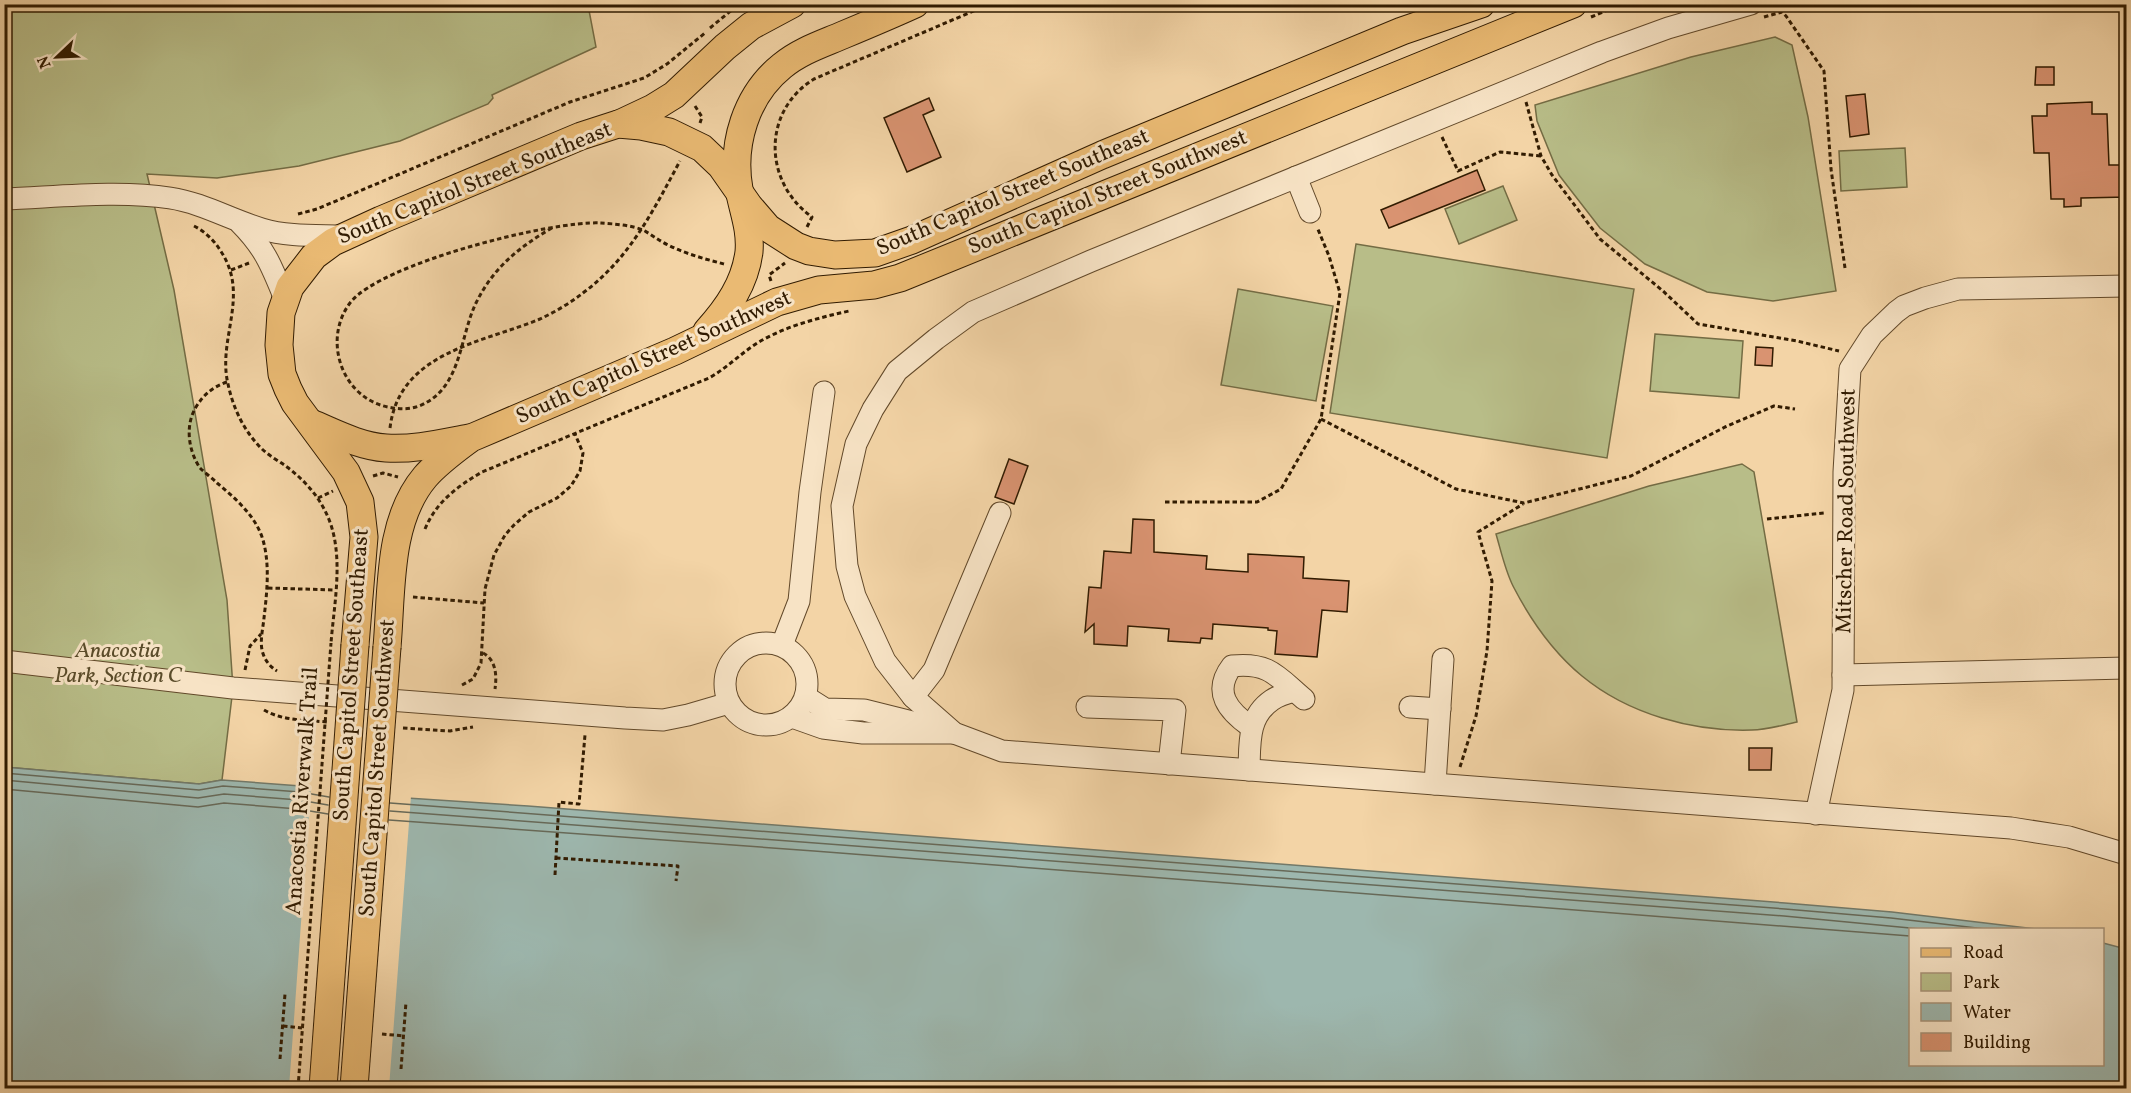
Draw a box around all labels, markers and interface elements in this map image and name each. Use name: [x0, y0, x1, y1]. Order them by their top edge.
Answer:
north arrow: [27, 27, 87, 87]
text: N: [32, 52, 57, 72]
street label: South Capitol Street Southeast: [333, 115, 617, 253]
street label: South Capitol Street Southeast: [872, 121, 1154, 265]
street label: South Capitol Street Southwest: [964, 123, 1253, 263]
street label: South Capitol Street Southwest: [511, 283, 797, 433]
street label: Mitscher Road Southwest: [1829, 388, 1865, 634]
street label: South Capitol Street Southeast: [326, 527, 378, 823]
street label: South Capitol Street Southwest: [352, 618, 404, 918]
park label: Anacostia Park, Section C: [54, 636, 183, 692]
street label: Anacostia Riverwalk Trail: [279, 666, 327, 916]
legend: [1909, 928, 2104, 1066]
text: Road: [1963, 941, 2004, 966]
text: Park: [1963, 971, 2000, 996]
text: Water: [1963, 1001, 2011, 1026]
text: Building: [1963, 1031, 2031, 1056]

